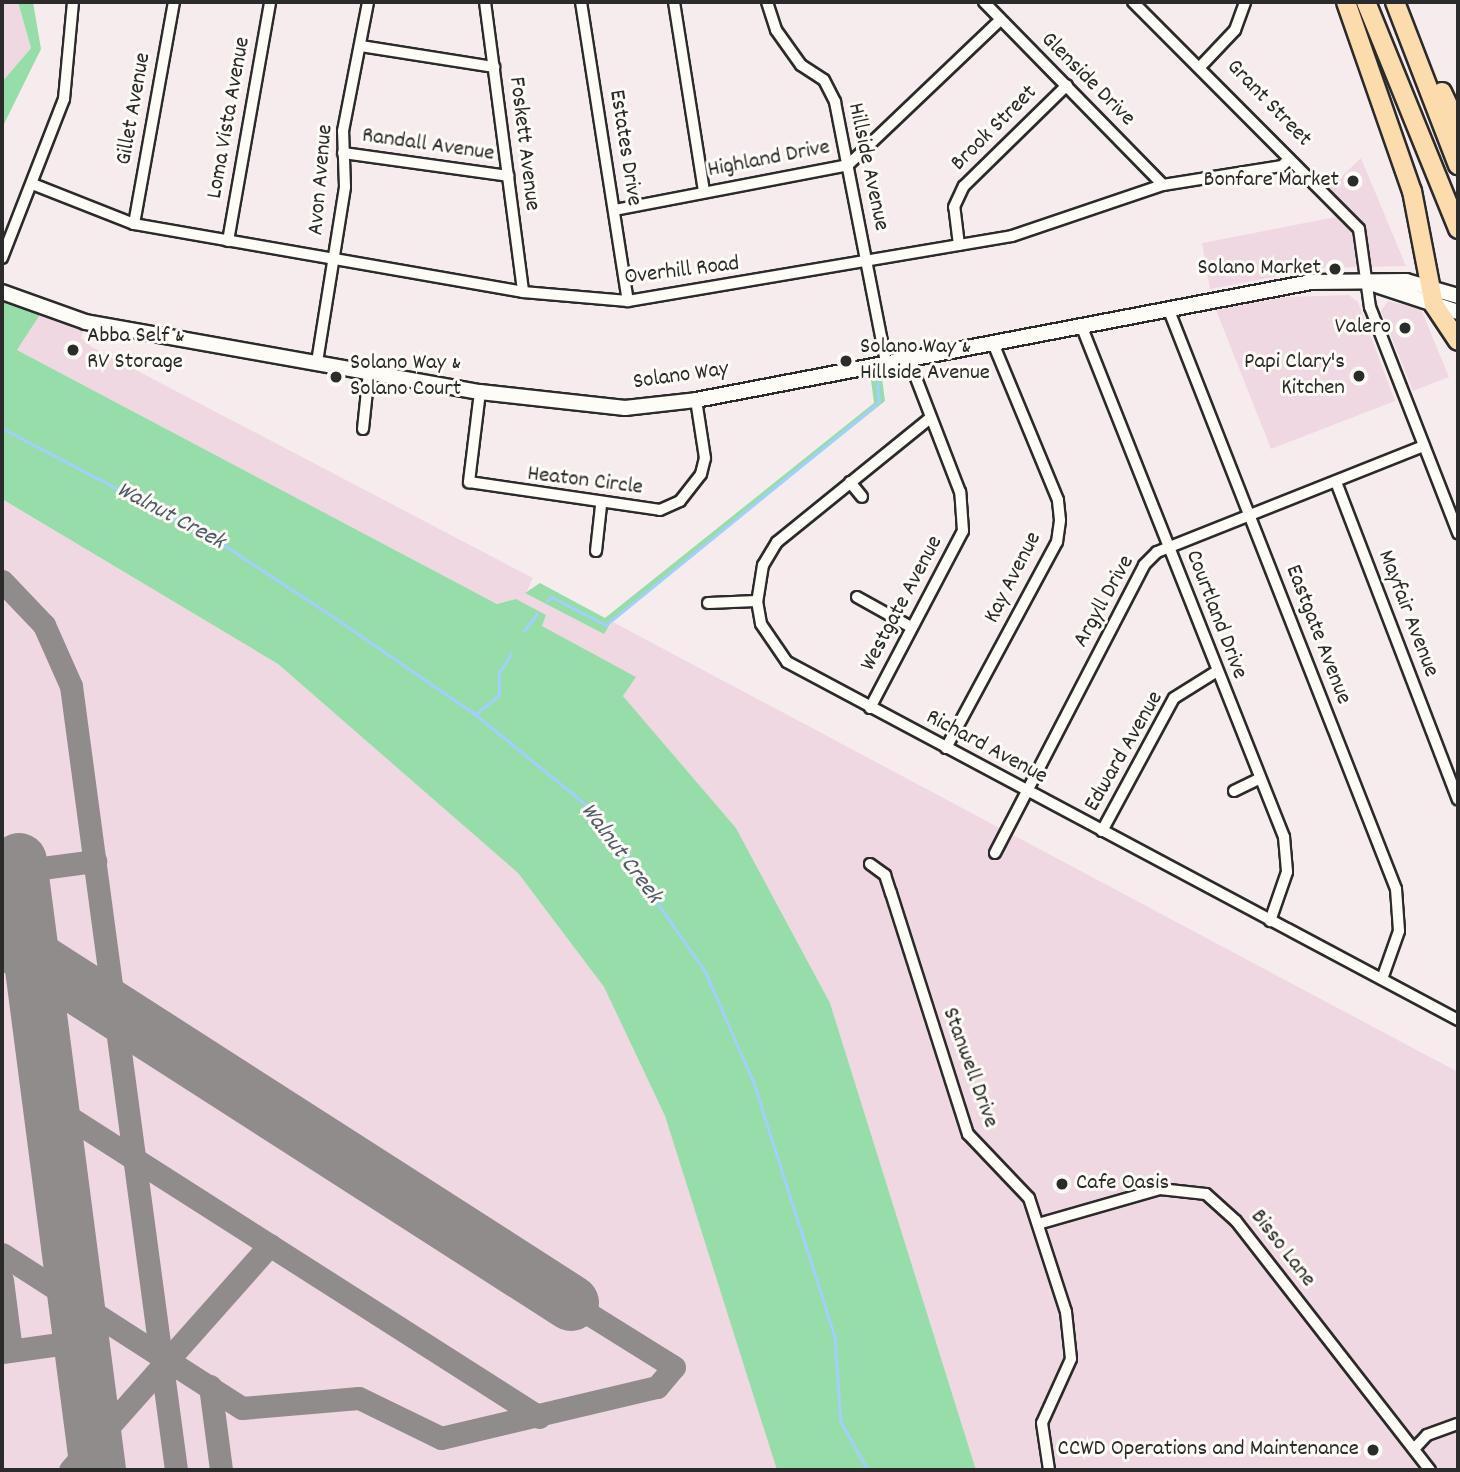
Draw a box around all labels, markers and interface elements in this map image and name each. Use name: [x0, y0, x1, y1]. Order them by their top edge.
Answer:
street label: Glenside Drive: [1034, 27, 1140, 133]
street label: Loma Vista Avenue: [202, 35, 258, 201]
street label: Gillet Avenue: [112, 51, 158, 167]
street label: Grant Street: [1219, 54, 1317, 154]
street label: Foskett Avenue: [501, 75, 545, 213]
street label: Brook Street: [946, 80, 1044, 178]
street label: Estates Drive: [601, 88, 647, 208]
street label: Hillside Avenue: [840, 101, 894, 233]
street label: Avon Avenue: [303, 123, 341, 237]
street label: Randall Avenue: [360, 123, 496, 169]
street label: Highland Drive: [706, 135, 832, 185]
place label: Bonfare Market: [1204, 167, 1339, 195]
marker: Bonfare Market: [1345, 173, 1361, 189]
street label: Overhill Road: [623, 251, 741, 293]
place label: Solano Market: [1197, 255, 1321, 283]
marker: Solano Market: [1327, 261, 1343, 277]
place label: Valero: [1335, 314, 1391, 342]
marker: Valero: [1397, 320, 1413, 336]
place label: Abba Self & RV Storage: [87, 323, 185, 377]
place label: Solano Way & Hillside Avenue: [860, 334, 990, 388]
marker: Abba Self & RV Storage: [65, 342, 81, 358]
place label: Papi Clary's Kitchen: [1244, 349, 1345, 403]
place label: Solano Way & Solano Court: [350, 350, 461, 404]
marker: Solano Way & Hillside Avenue: [838, 353, 854, 369]
street label: Solano Way: [632, 357, 730, 397]
marker: Papi Clary's Kitchen: [1351, 368, 1367, 384]
marker: Solano Way & Solano Court: [328, 369, 344, 385]
street label: Heaton Circle: [526, 461, 644, 503]
water label: Walnut Creek: [111, 477, 229, 557]
street label: Kay Avenue: [979, 528, 1049, 628]
street label: Westgate Avenue: [856, 532, 950, 676]
street label: Courtland Drive: [1178, 547, 1252, 683]
street label: Mayfair Avenue: [1370, 547, 1444, 681]
street label: Argyll Drive: [1068, 551, 1142, 653]
street label: Eastgate Avenue: [1278, 561, 1356, 709]
street label: Edward Avenue: [1079, 687, 1171, 817]
street label: Richard Avenue: [921, 704, 1051, 792]
water label: Walnut Creek: [573, 798, 667, 910]
street label: Stanwell Drive: [935, 1004, 1003, 1132]
place label: Cafe Oasis: [1076, 1170, 1169, 1198]
marker: Cafe Oasis: [1054, 1176, 1070, 1192]
street label: Bisso Lane: [1243, 1205, 1321, 1293]
place label: CCWD Operations and Maintenance: [1058, 1436, 1359, 1464]
marker: CCWD Operations and Maintenance: [1365, 1442, 1381, 1458]

